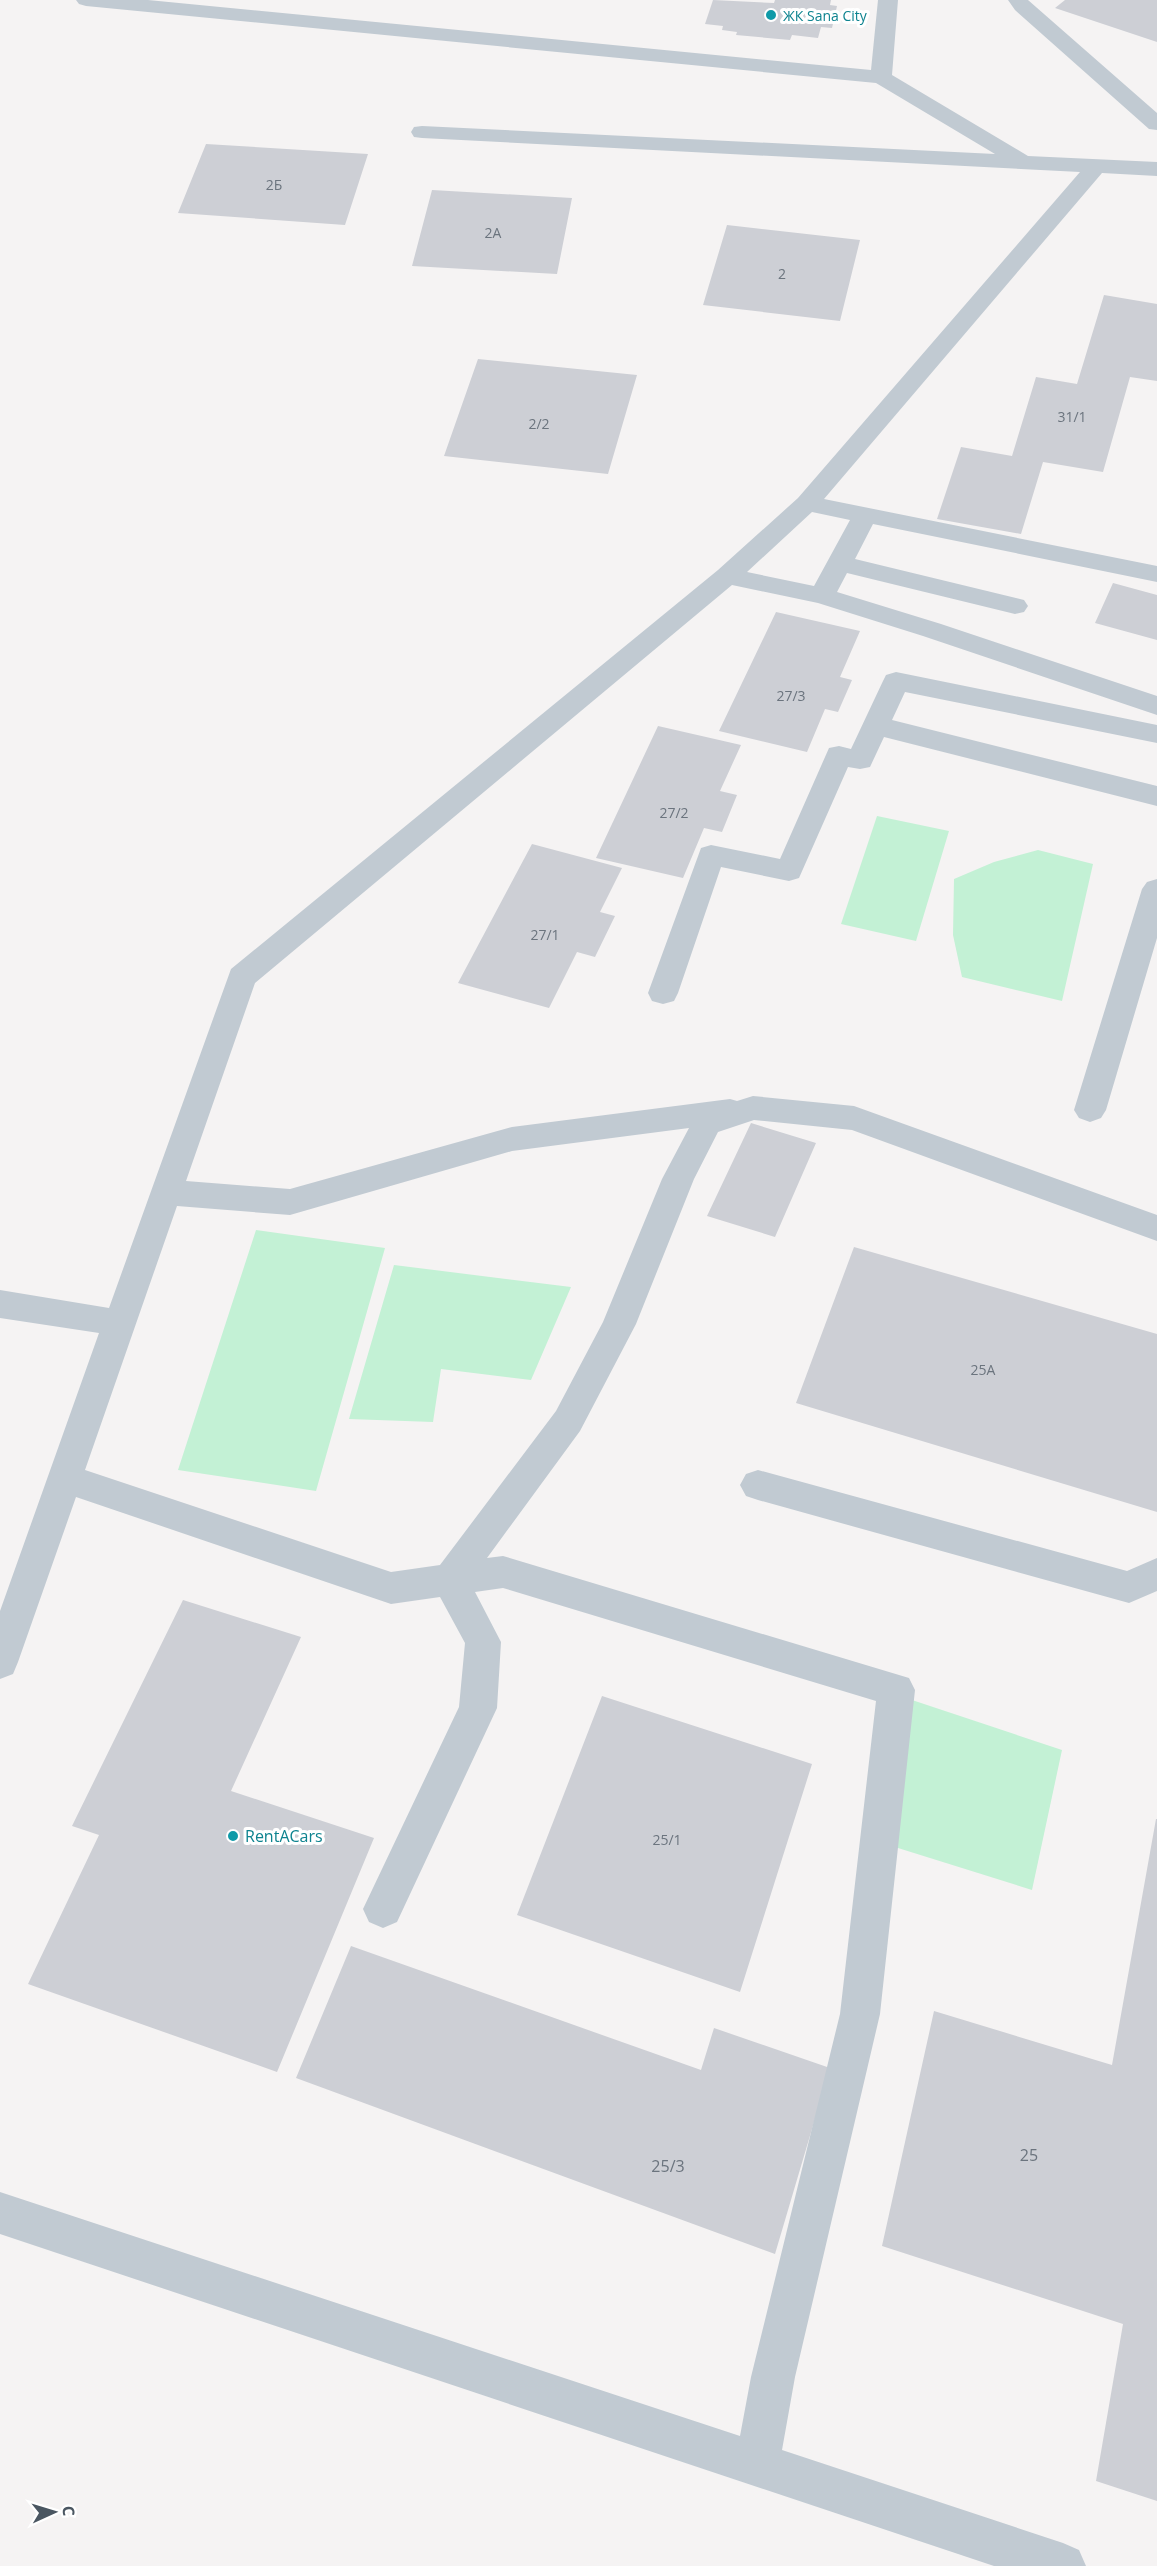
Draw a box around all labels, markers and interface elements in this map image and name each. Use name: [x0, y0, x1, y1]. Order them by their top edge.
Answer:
place label: ЖК Sana City: [783, 6, 868, 25]
marker: ЖК Sana City: [764, 8, 778, 22]
house number: 2Б: [266, 175, 282, 194]
house number: 2А: [485, 223, 502, 242]
house number: 2: [778, 264, 786, 283]
house number: 31/1: [1057, 407, 1087, 426]
house number: 2/2: [528, 414, 550, 433]
house number: 27/3: [776, 686, 806, 705]
house number: 27/2: [659, 803, 689, 822]
house number: 27/1: [530, 925, 560, 944]
house number: 25А: [971, 1360, 996, 1379]
place label: RentACars: [245, 1825, 323, 1847]
marker: RentACars: [226, 1829, 240, 1843]
house number: 25/1: [652, 1830, 682, 1849]
house number: 25: [1020, 2144, 1038, 2166]
house number: 25/3: [651, 2155, 685, 2177]
north arrow: [24, 2482, 84, 2542]
text: С: [58, 2505, 80, 2517]

